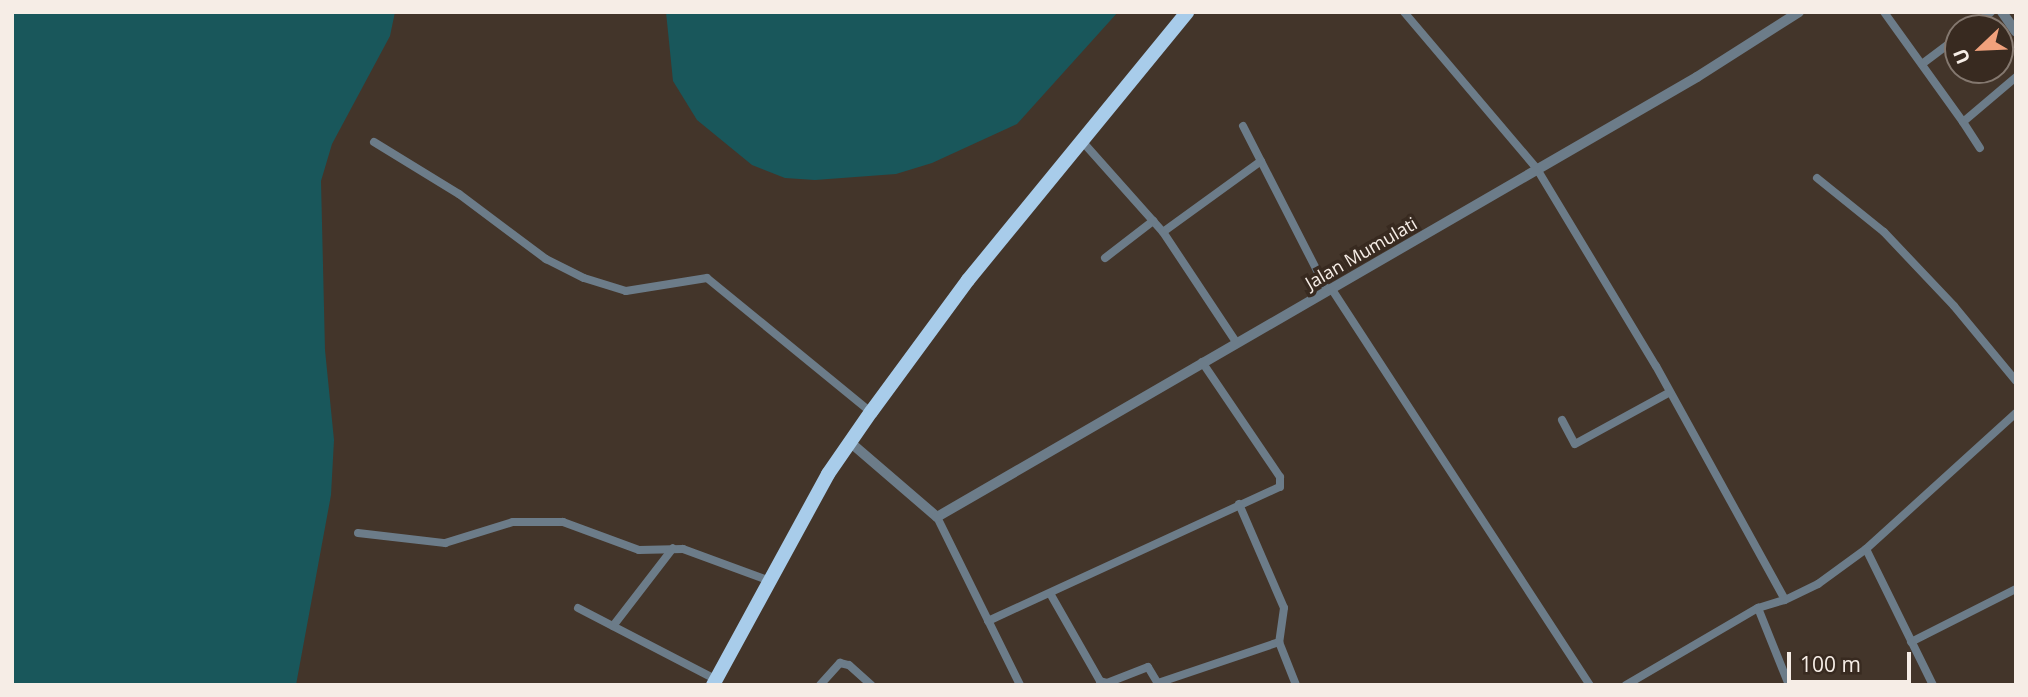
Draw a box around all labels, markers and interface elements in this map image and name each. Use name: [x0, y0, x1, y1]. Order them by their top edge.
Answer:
north arrow: [1944, 14, 2014, 84]
text: U: [1947, 45, 1976, 68]
street label: Jalan Mumulati: [1301, 212, 1421, 294]
scale bar: [1790, 638, 1914, 682]
text: 100 m: [1800, 650, 1861, 678]

